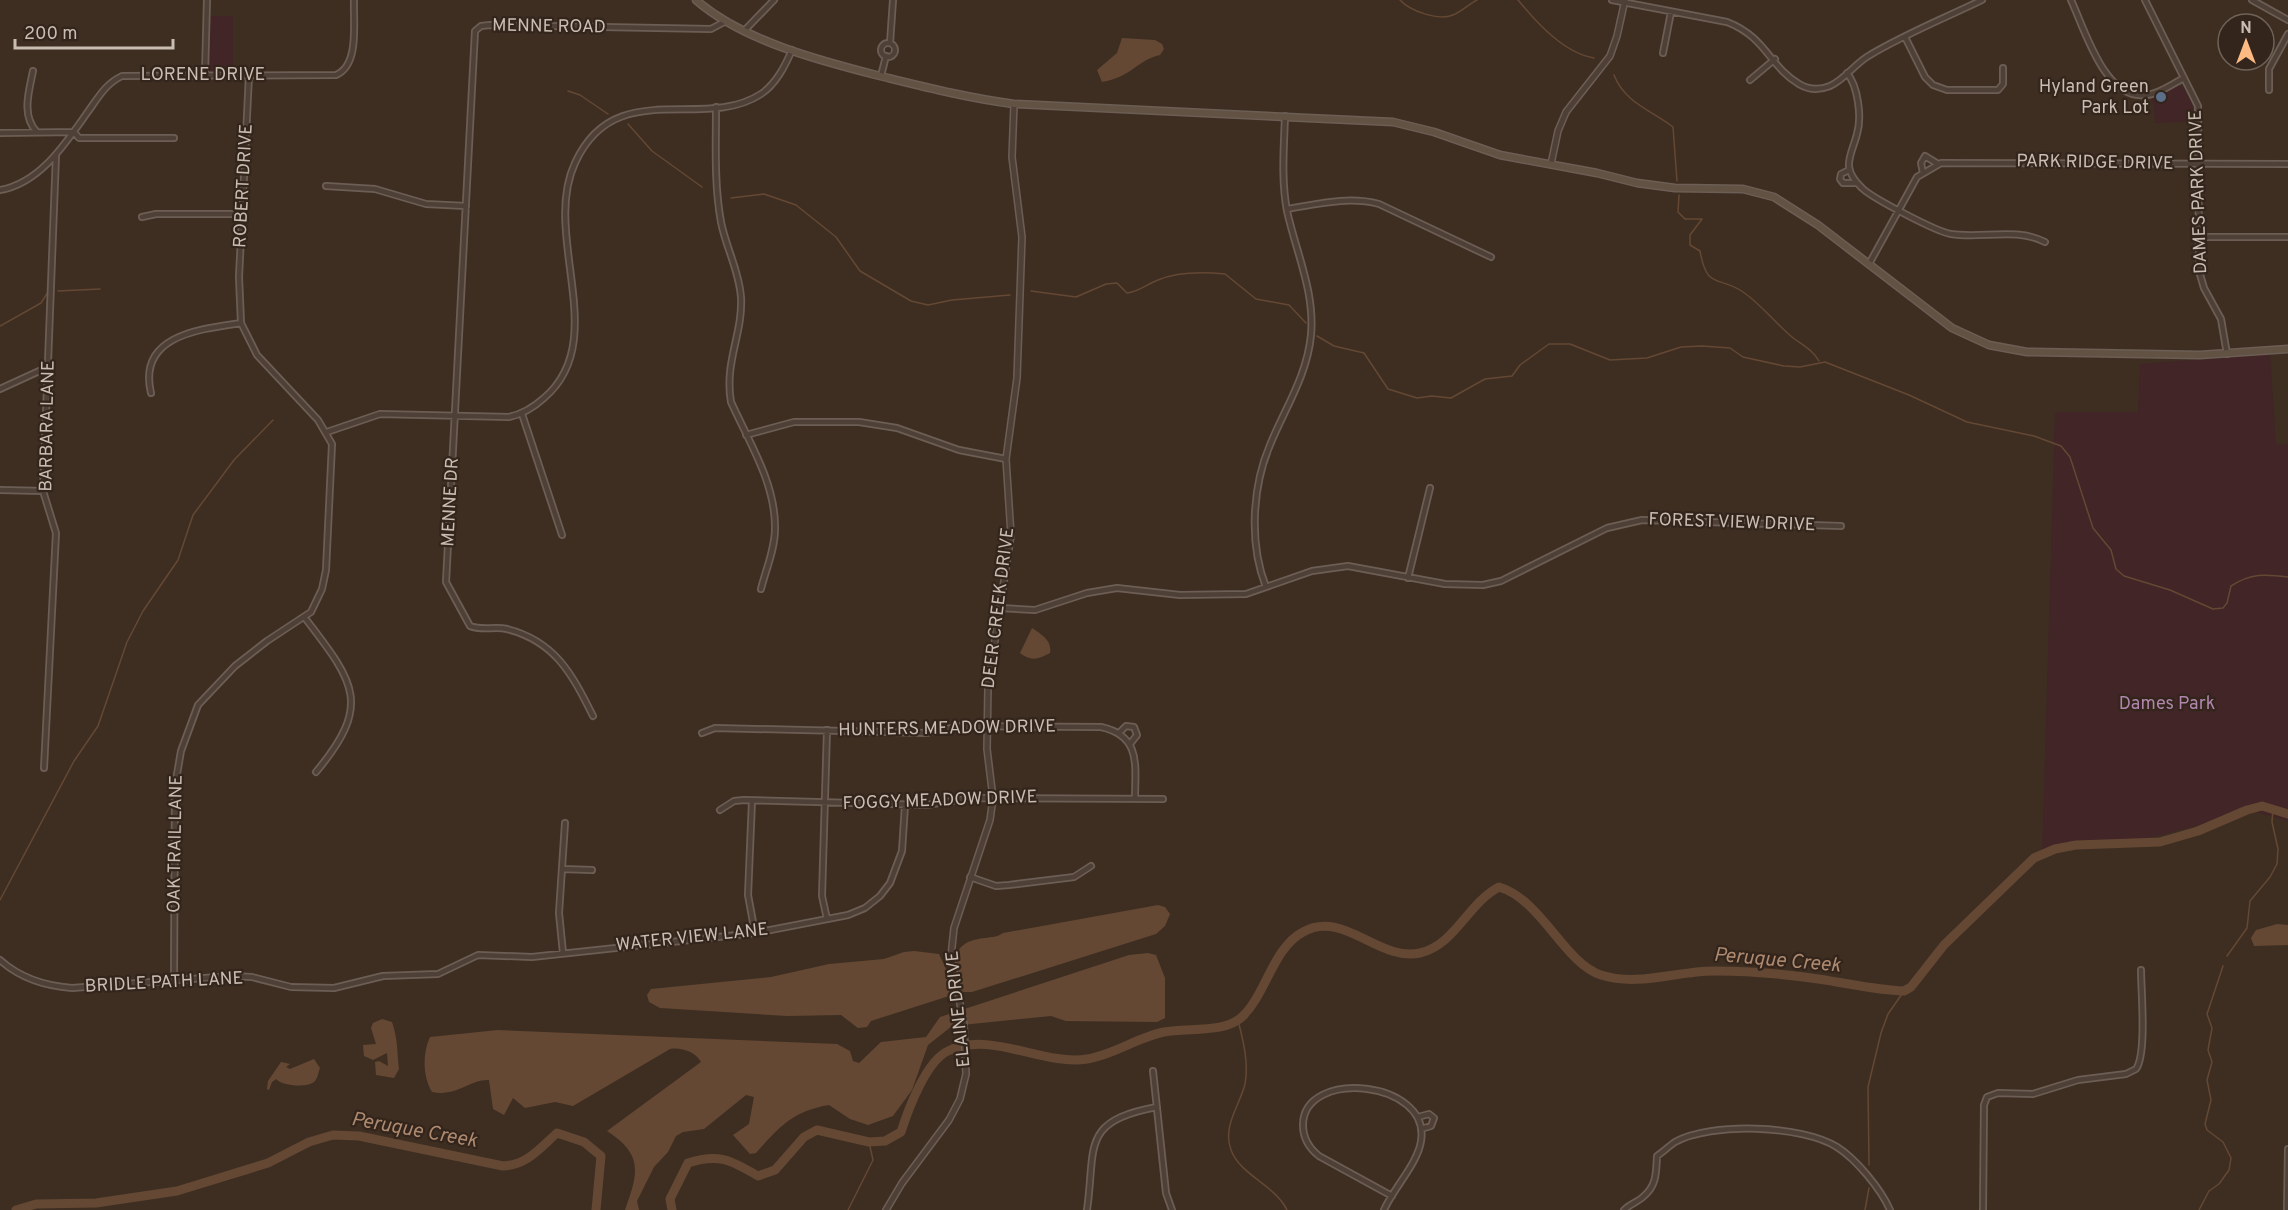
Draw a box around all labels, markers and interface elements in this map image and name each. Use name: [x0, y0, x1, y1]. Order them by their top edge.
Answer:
scale bar: [15, 12, 172, 50]
north arrow: [2216, 12, 2276, 72]
street label: MENNE ROAD: [492, 15, 606, 39]
text: N: [2240, 19, 2252, 39]
text: 200 m: [24, 23, 77, 46]
street label: LORENE DRIVE: [141, 64, 265, 87]
place label: Hyland Green Park Lot: [2039, 76, 2149, 120]
marker: Hyland Green Park Lot: [2154, 90, 2168, 104]
street label: DAMES PARK DRIVE: [2185, 110, 2213, 274]
street label: ROBERT DRIVE: [229, 123, 259, 249]
street label: PARK RIDGE DRIVE: [2016, 150, 2174, 176]
street label: BARBARA LANE: [35, 360, 61, 492]
street label: MENNE DR: [437, 457, 465, 547]
street label: FOREST VIEW DRIVE: [1648, 509, 1816, 537]
street label: DEER CREEK DRIVE: [978, 526, 1020, 690]
park label: Dames Park: [2119, 693, 2215, 716]
street label: HUNTERS MEADOW DRIVE: [838, 716, 1056, 742]
street label: OAK TRAIL LANE: [163, 775, 189, 913]
street label: FOGGY MEADOW DRIVE: [842, 786, 1038, 816]
street label: WATER VIEW LANE: [615, 919, 769, 957]
water label: Peruque Creek: [1712, 943, 1842, 980]
street label: ELAINE DRIVE: [941, 950, 977, 1068]
street label: BRIDLE PATH LANE: [84, 967, 244, 999]
water label: Peruque Creek: [349, 1107, 480, 1155]

